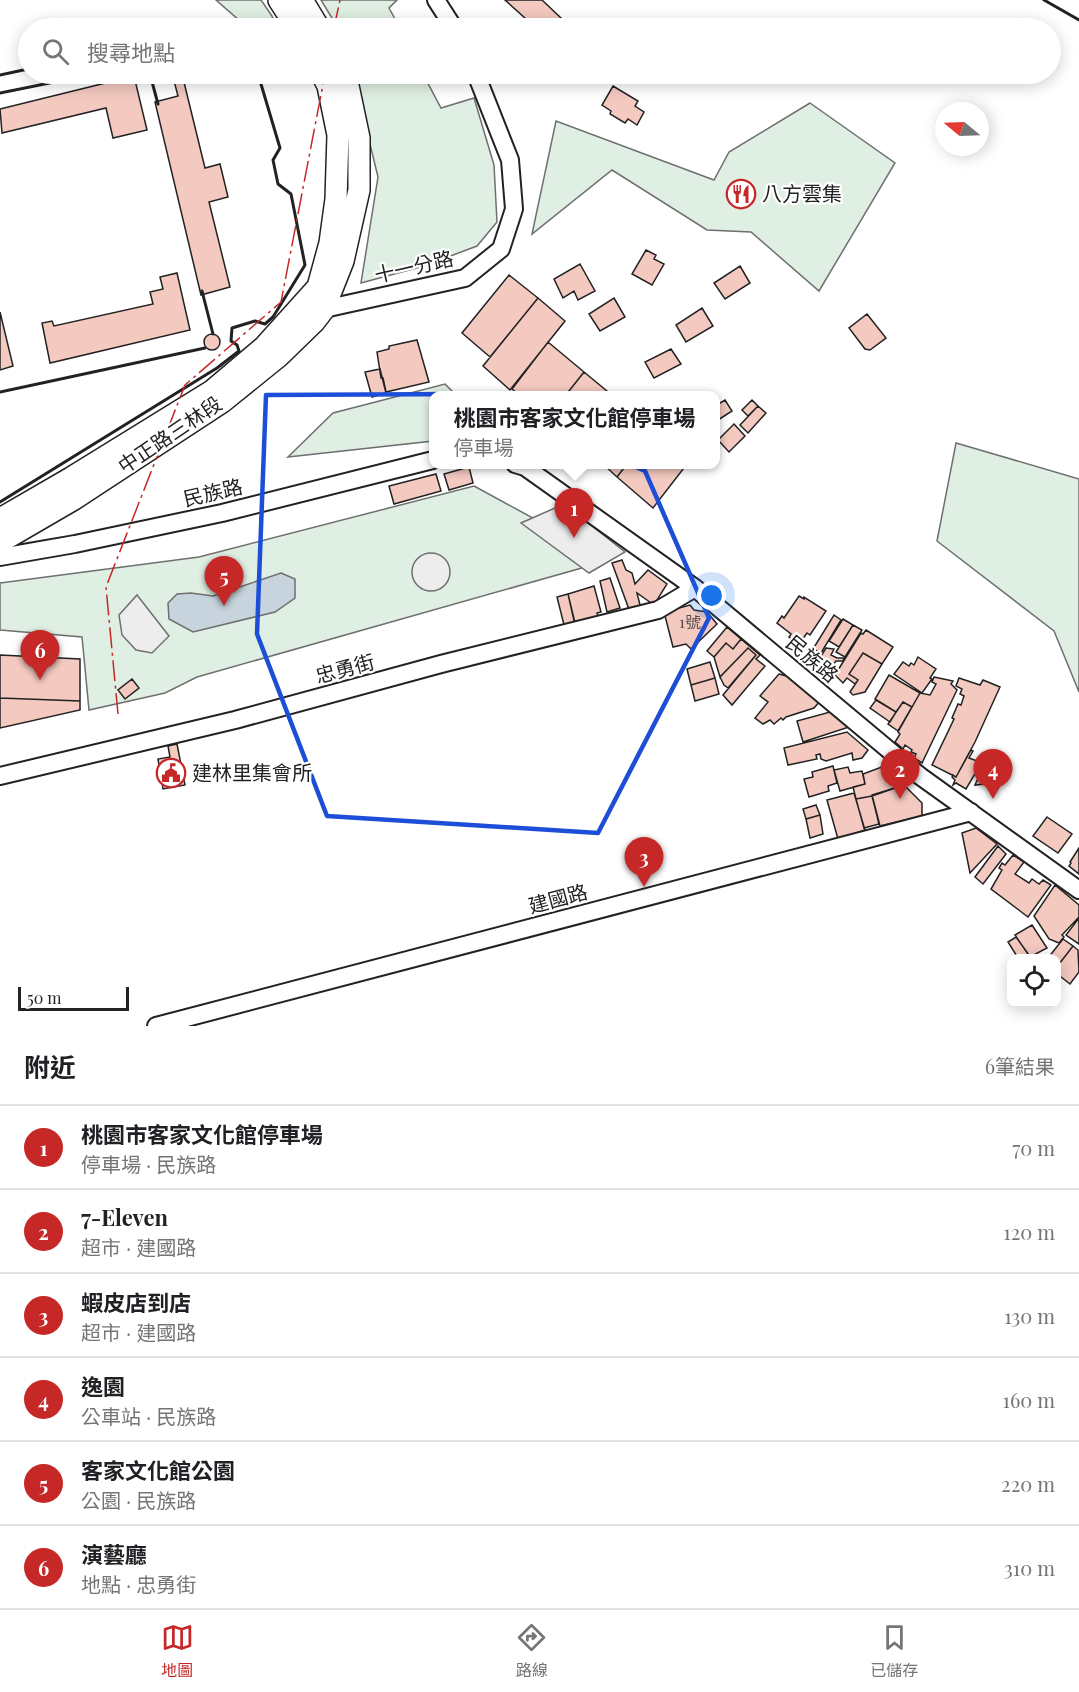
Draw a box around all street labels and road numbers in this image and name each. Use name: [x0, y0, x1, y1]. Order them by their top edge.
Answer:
street label: 十一分路: [372, 243, 456, 288]
street label: 中正路三林段: [112, 389, 226, 479]
street label: 民族路: [180, 472, 245, 511]
street label: 民族路: [781, 628, 845, 687]
street label: 忠勇街: [312, 647, 377, 688]
street label: 建國路: [525, 877, 590, 918]

